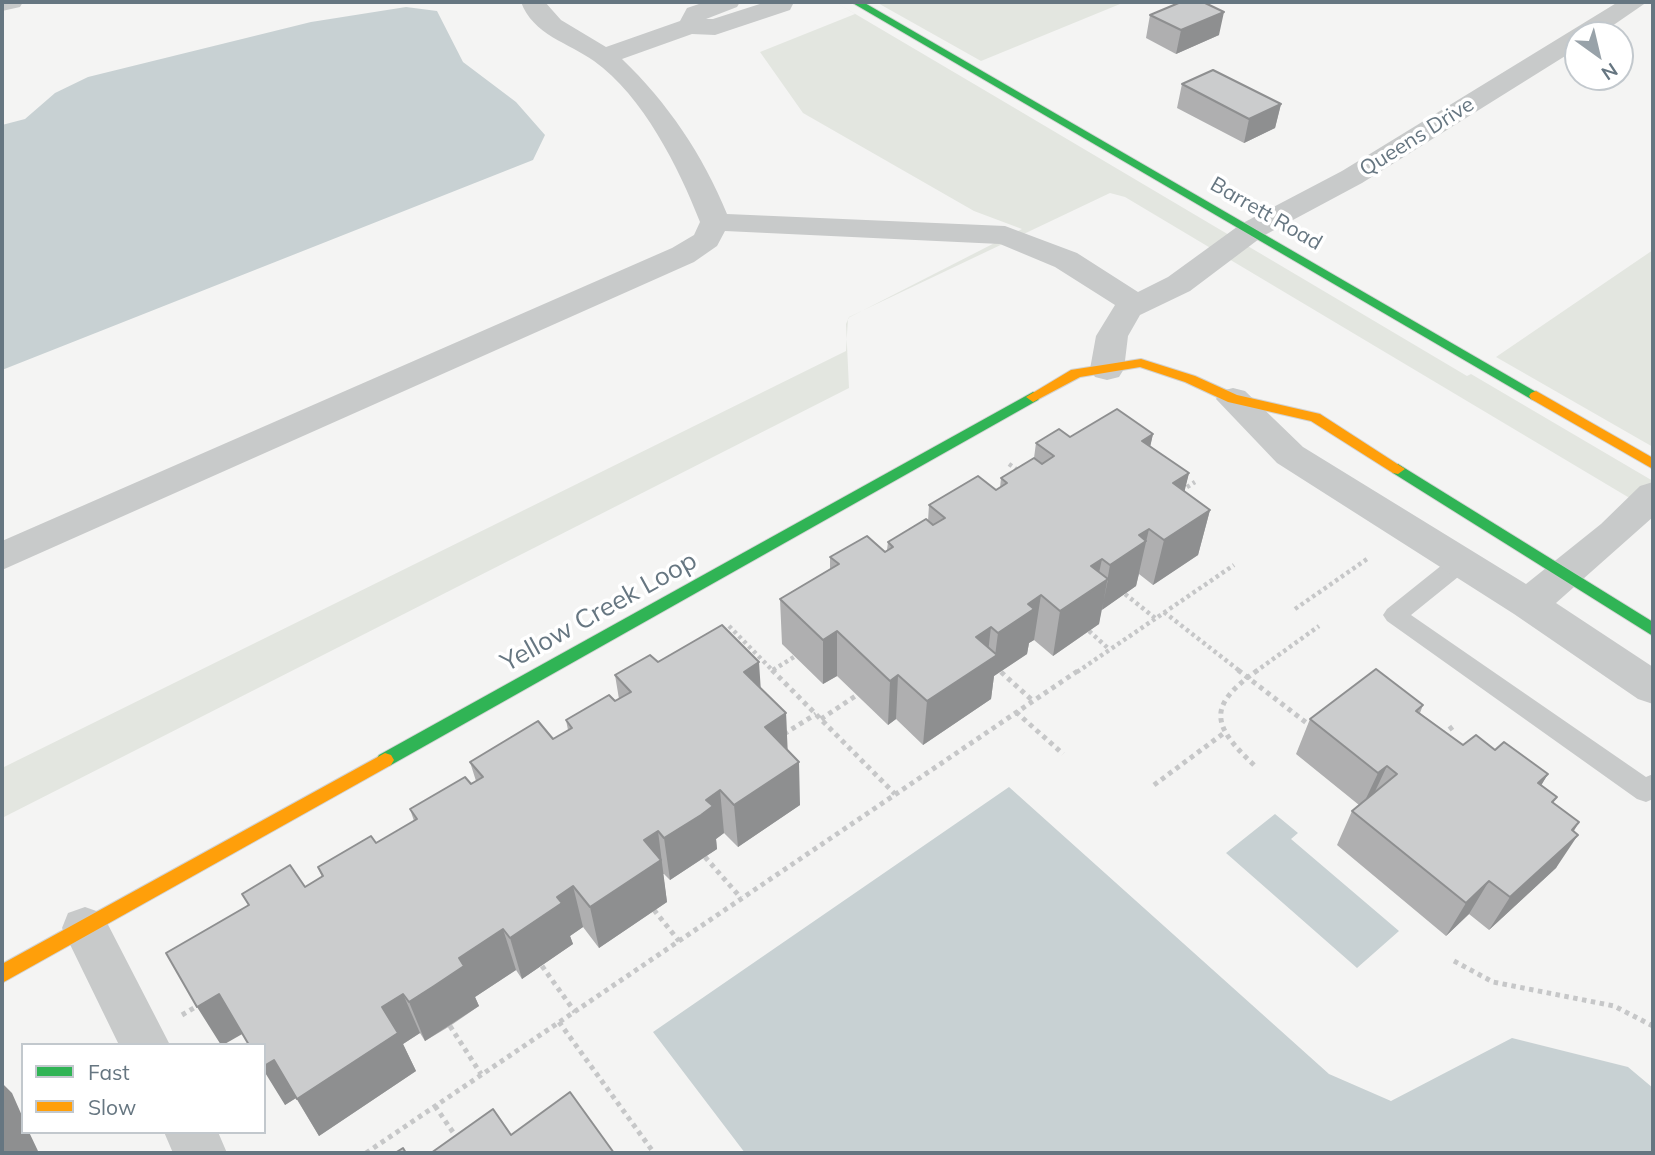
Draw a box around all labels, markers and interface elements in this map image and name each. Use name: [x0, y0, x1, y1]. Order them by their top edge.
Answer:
north arrow: [1564, 21, 1634, 91]
text: N: [1597, 58, 1622, 86]
street label: Queens Drive: [1355, 92, 1479, 182]
street label: Barrett Road: [1206, 172, 1326, 256]
street label: Yellow Creek Loop: [496, 545, 702, 679]
legend: [21, 1043, 266, 1134]
text: Fast: [88, 1059, 130, 1085]
text: Slow: [88, 1094, 136, 1120]

